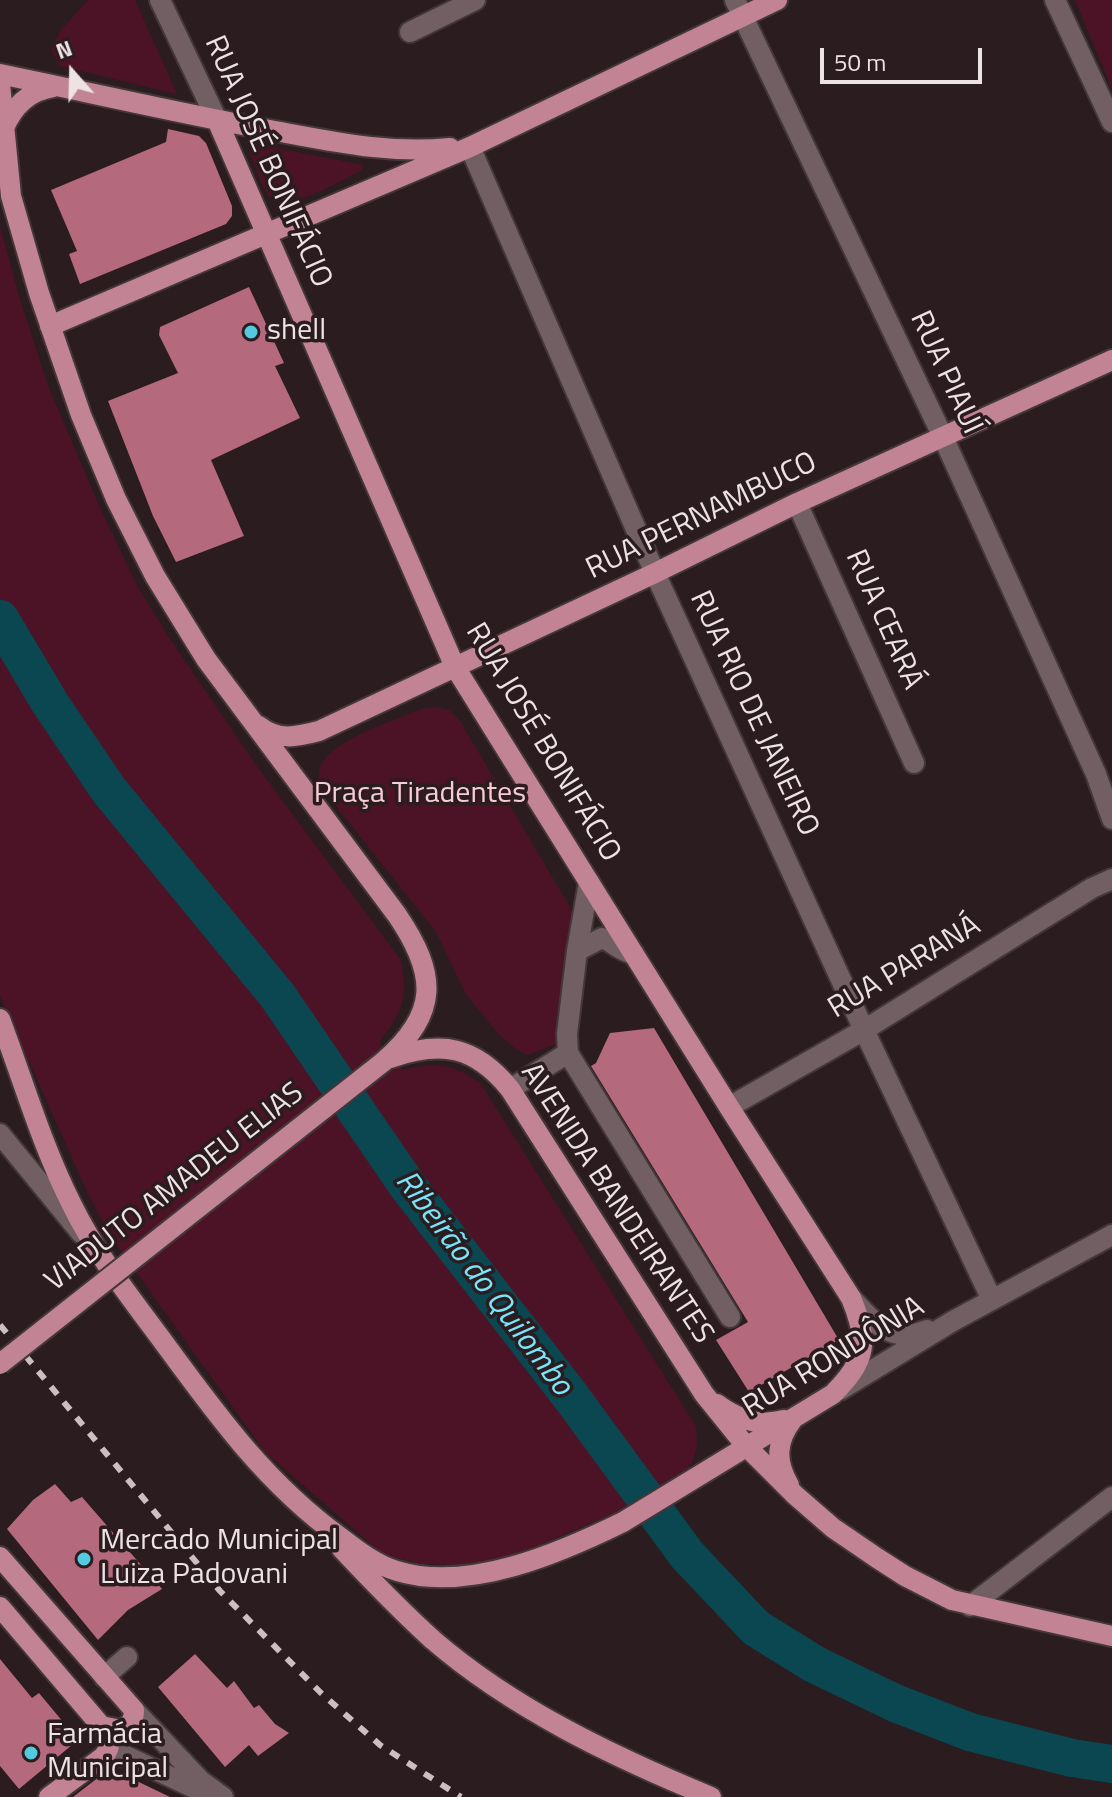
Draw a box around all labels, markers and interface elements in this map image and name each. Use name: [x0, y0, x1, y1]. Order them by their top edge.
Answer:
text: N: [51, 31, 77, 68]
street label: RUA JOSÉ BONIFÁCIO: [195, 31, 339, 293]
north arrow: [32, 32, 112, 112]
scale bar: [824, 32, 986, 82]
text: 50 m: [834, 44, 886, 80]
street label: RUA PIAUÍ: [901, 306, 989, 440]
place label: shell: [267, 314, 326, 350]
marker: shell: [242, 323, 260, 341]
street label: RUA PERNAMBUCO: [581, 446, 823, 588]
street label: RUA CEARÁ: [836, 545, 930, 695]
street label: RUA RIO DE JANEIRO: [680, 586, 826, 842]
street label: RUA JOSÉ BONIFÁCIO: [457, 617, 627, 869]
park label: Praça Tiradentes: [314, 777, 526, 813]
street label: RUA PARANÁ: [822, 909, 988, 1027]
street label: AVENIDA BANDEIRANTES: [512, 1057, 720, 1351]
street label: VIADUTO AMADEU ELIAS: [39, 1076, 311, 1300]
water label: Ribeirão do Quilombo: [386, 1164, 580, 1404]
street label: RUA RONDÔNIA: [737, 1290, 931, 1426]
place label: Mercado Municipal Luiza Padovani: [100, 1524, 338, 1594]
marker: Mercado Municipal Luiza Padovani: [75, 1550, 93, 1568]
place label: Farmácia Municipal: [47, 1718, 168, 1788]
marker: Farmácia Municipal: [22, 1744, 40, 1762]

